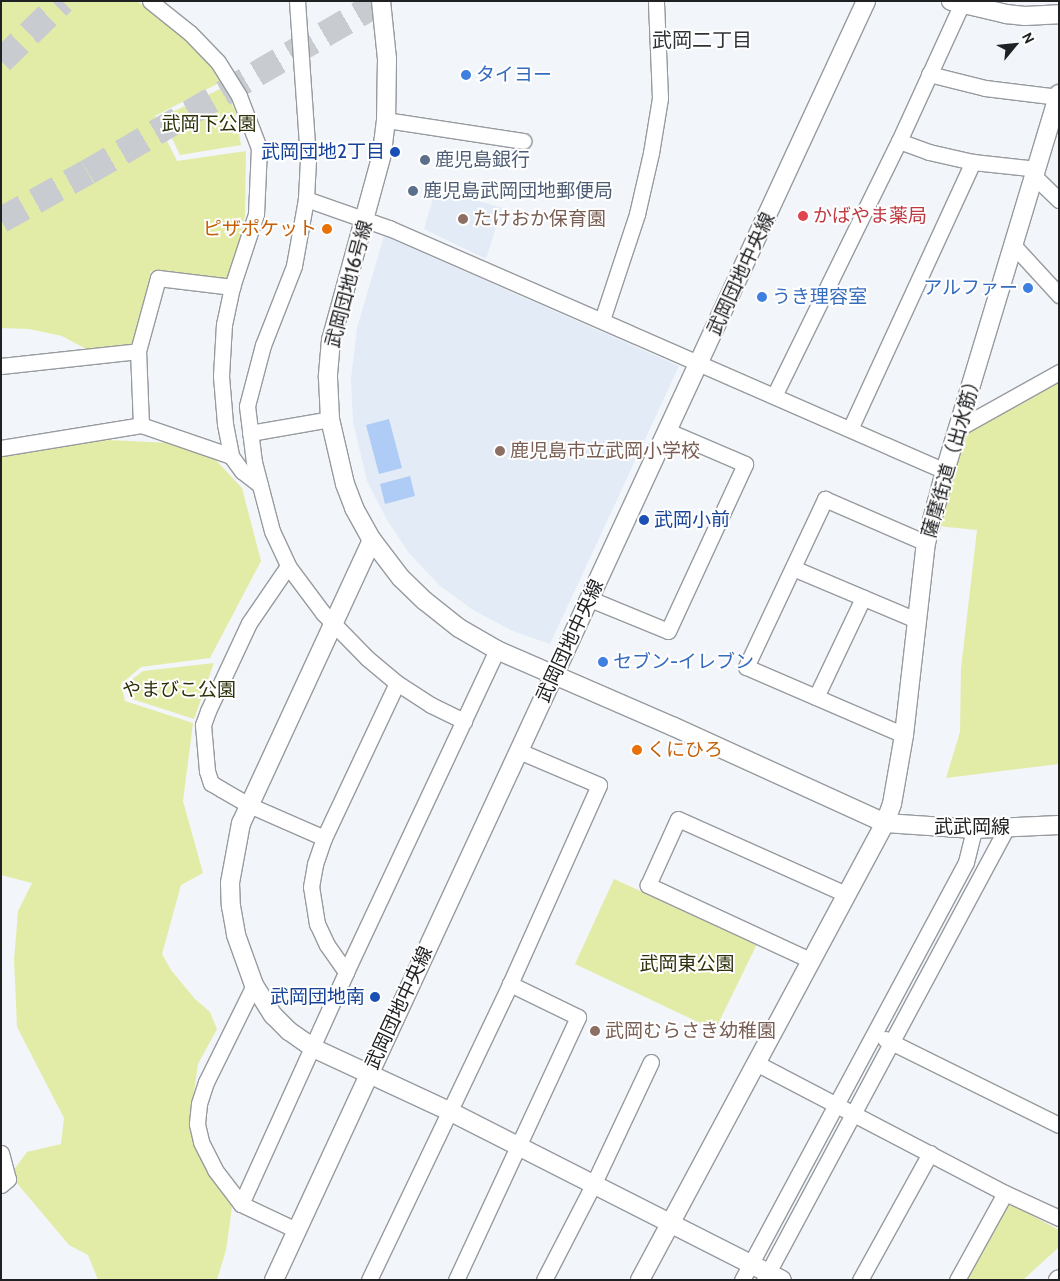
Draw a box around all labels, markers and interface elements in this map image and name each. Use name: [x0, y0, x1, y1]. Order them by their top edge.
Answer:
north arrow: [990, 20, 1040, 70]
district label: 武岡二丁目: [652, 28, 752, 52]
text: N: [1018, 29, 1039, 47]
place label: タイヨー: [476, 64, 552, 86]
marker: タイヨー: [460, 69, 472, 81]
park label: 武岡下公園: [162, 113, 256, 135]
place label: 武岡団地2丁目: [261, 141, 385, 163]
marker: 武岡団地2丁目: [389, 146, 401, 158]
place label: 鹿児島銀行: [435, 149, 530, 171]
marker: 鹿児島銀行: [419, 154, 431, 166]
place label: 鹿児島武岡団地郵便局: [423, 180, 613, 202]
marker: 鹿児島武岡団地郵便局: [407, 185, 419, 197]
place label: かばやま薬局: [813, 205, 927, 227]
place label: たけおか保育園: [473, 208, 606, 230]
street label: 武岡団地中央線: [703, 209, 779, 339]
marker: かばやま薬局: [797, 210, 809, 222]
marker: たけおか保育園: [457, 213, 469, 225]
place label: ピザポケット: [203, 218, 317, 240]
street label: 武岡団地16号線: [321, 218, 377, 350]
marker: ピザポケット: [321, 223, 333, 235]
place label: アルファー: [923, 277, 1018, 299]
marker: アルファー: [1022, 282, 1034, 294]
place label: うき理容室: [772, 286, 867, 308]
marker: うき理容室: [756, 291, 768, 303]
street label: 薩摩街道（出水筋）: [917, 370, 987, 540]
place label: 鹿児島市立武岡小学校: [510, 440, 700, 462]
marker: 鹿児島市立武岡小学校: [494, 445, 506, 457]
place label: 武岡小前: [654, 509, 730, 531]
marker: 武岡小前: [638, 514, 650, 526]
street label: 武岡団地中央線: [532, 576, 608, 706]
place label: セブン-イレブン: [613, 651, 754, 673]
marker: セブン-イレブン: [597, 656, 609, 668]
park label: やまびこ公園: [122, 679, 236, 701]
place label: くにひろ: [647, 739, 723, 761]
marker: くにひろ: [631, 744, 643, 756]
street label: 武武岡線: [934, 816, 1010, 838]
street label: 武岡団地中央線: [361, 943, 437, 1073]
park label: 武岡東公園: [640, 953, 734, 975]
place label: 武岡団地南: [270, 986, 365, 1008]
marker: 武岡団地南: [369, 991, 381, 1003]
place label: 武岡むらさき幼稚園: [605, 1020, 776, 1042]
marker: 武岡むらさき幼稚園: [589, 1025, 601, 1037]

